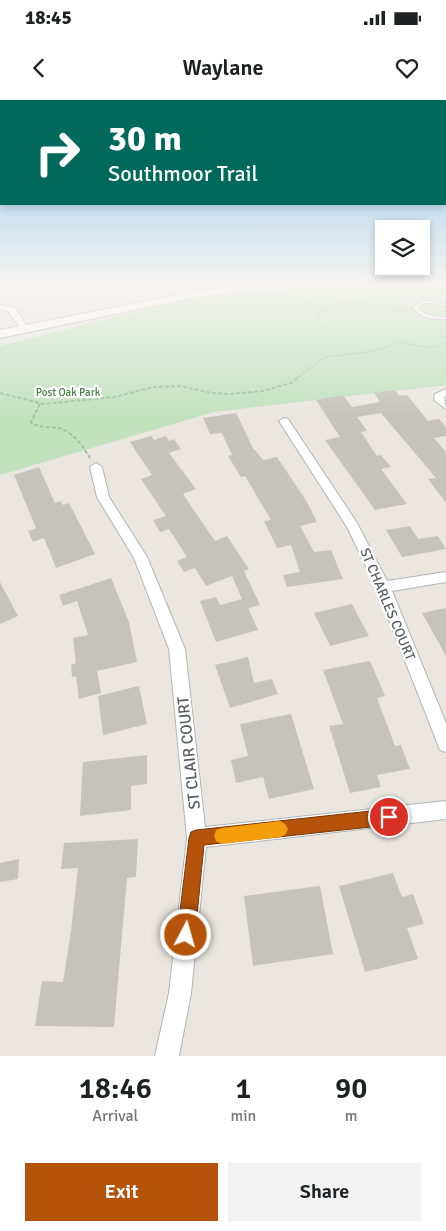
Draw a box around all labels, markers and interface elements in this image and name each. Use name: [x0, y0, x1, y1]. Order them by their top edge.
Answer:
text: 18:45: [25, 6, 72, 30]
icon: back: [25, 54, 53, 82]
text: Waylane: [182, 54, 264, 81]
icon: heart: [393, 54, 421, 82]
text: 30 m: [108, 117, 182, 160]
icon: right: [25, 120, 90, 185]
text: Southmoor Trail: [108, 160, 258, 187]
map controls: [375, 220, 430, 275]
button: layers: [375, 220, 430, 275]
park label: Post Oak Park: [36, 386, 101, 399]
street label: ST CHARLES COURT: [356, 546, 419, 663]
street label: ST CLAIR COURT: [173, 695, 205, 810]
pin: [368, 796, 410, 838]
icon: arrive: [375, 803, 403, 831]
position arrow: [159, 908, 211, 960]
text: 18:46: [79, 1070, 152, 1107]
text: 1: [235, 1070, 252, 1107]
text: 90: [335, 1070, 367, 1107]
text: Arrival: [92, 1106, 138, 1126]
text: min: [231, 1106, 256, 1126]
text: m: [345, 1106, 358, 1126]
button: Exit: [25, 1163, 218, 1221]
button: Share: [228, 1163, 421, 1221]

